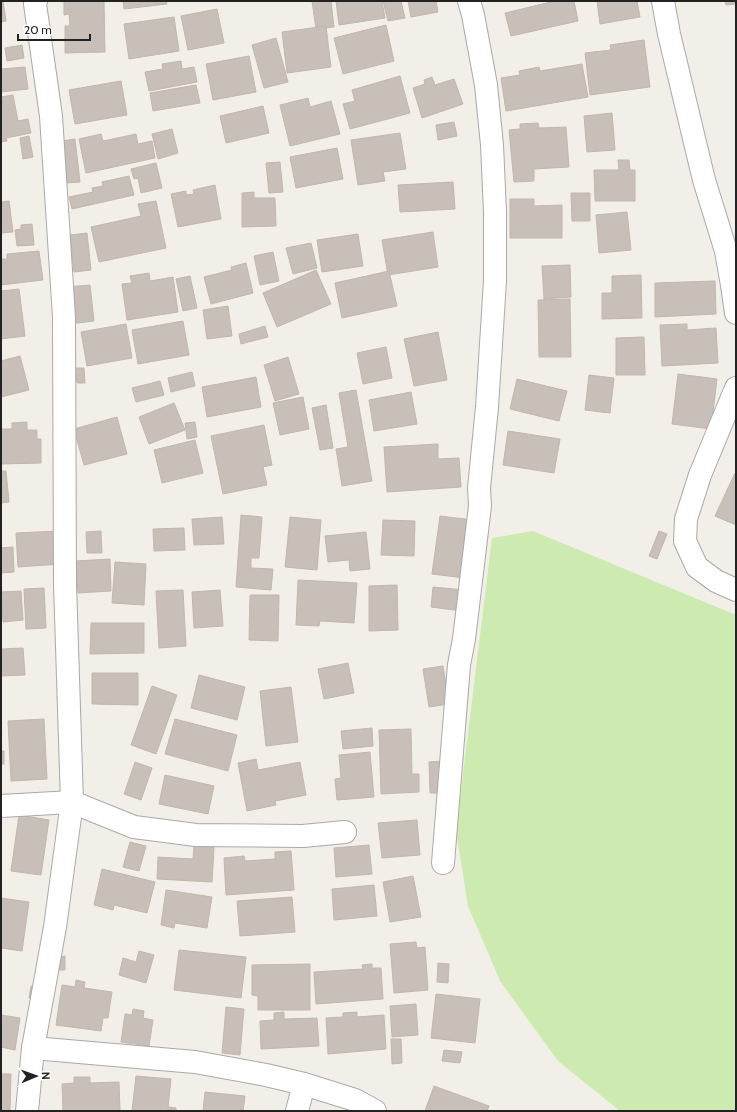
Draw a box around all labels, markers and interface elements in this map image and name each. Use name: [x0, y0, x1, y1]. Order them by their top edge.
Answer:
scale bar: [18, 16, 90, 42]
text: 20 m: [24, 22, 52, 37]
north arrow: [16, 1056, 56, 1096]
text: N: [39, 1072, 53, 1080]

